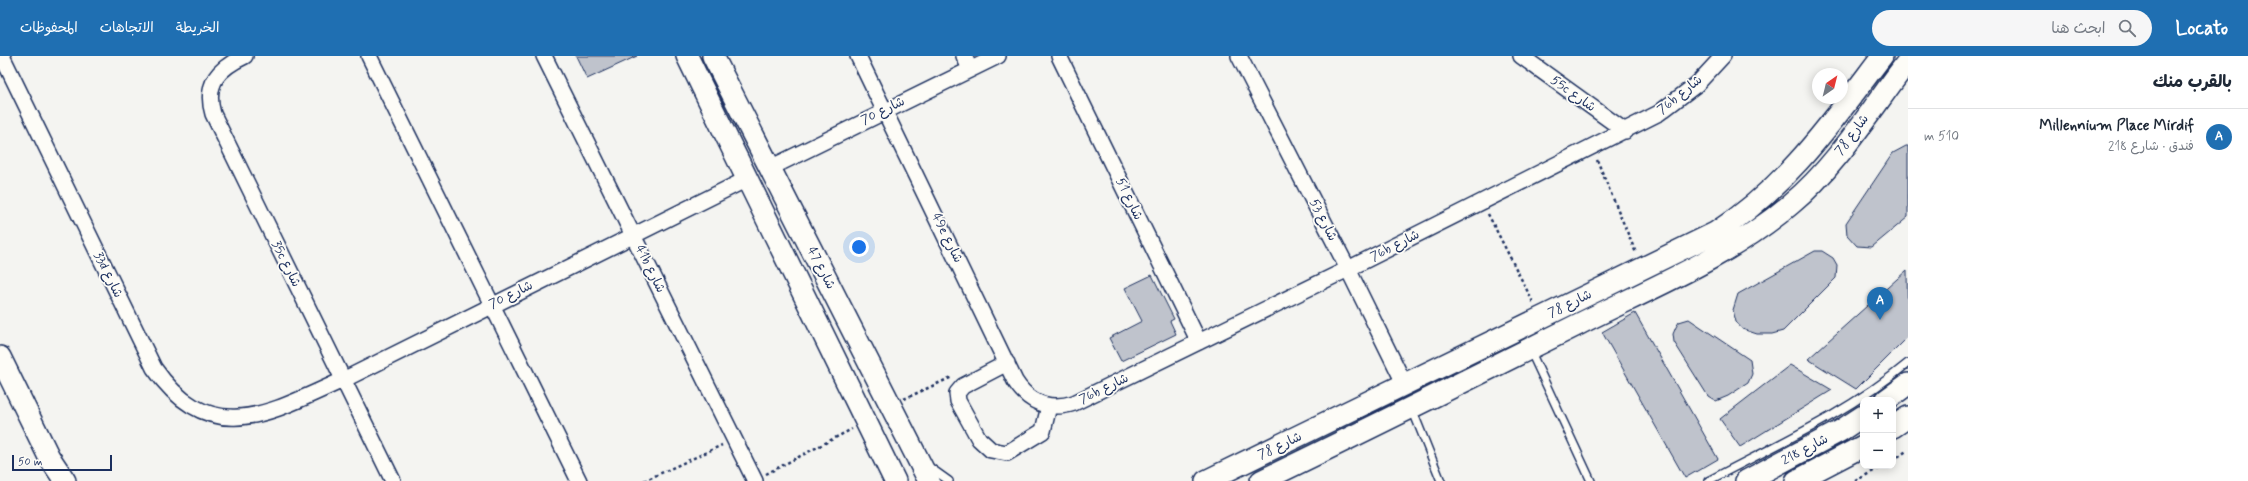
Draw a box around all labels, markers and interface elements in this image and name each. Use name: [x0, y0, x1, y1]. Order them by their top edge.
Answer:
search box: [1872, 10, 2152, 46]
text: Locato: [2176, 16, 2228, 41]
icon: search: [2116, 17, 2138, 39]
text: المحفوظات: [20, 19, 78, 37]
text: الاتجاهات: [100, 19, 154, 37]
text: الخريطة: [176, 19, 219, 37]
text: ابحث هنا: [2051, 19, 2106, 39]
north arrow: [1812, 68, 1848, 104]
text: بالقرب منك: [2153, 71, 2232, 93]
street label: 55c شارع: [1547, 72, 1599, 116]
street label: 76b شارع: [1654, 72, 1706, 118]
street label: شارع 70: [858, 93, 908, 129]
street label: شارع 78: [1831, 111, 1873, 159]
text: Millennium Place Mirdif: [2039, 116, 2194, 136]
text: 510 m: [1924, 128, 1959, 145]
text: A: [2215, 128, 2223, 145]
text: فندق · شارع 218: [2108, 138, 2194, 155]
street label: شارع 51: [1111, 175, 1147, 223]
street label: شارع 53: [1305, 196, 1341, 244]
street label: 49e شارع: [928, 210, 966, 266]
street label: 76b شارع: [1367, 226, 1423, 266]
your location: [849, 237, 869, 257]
street label: 35c شارع: [267, 238, 305, 290]
street label: 41b شارع: [631, 242, 669, 296]
street label: شارع 47: [803, 244, 839, 292]
street label: 33d شارع: [90, 249, 126, 301]
street label: شارع 70: [486, 277, 536, 313]
street label: شارع 78: [1545, 286, 1595, 322]
pin: A: [1867, 287, 1893, 320]
street label: 76b شارع: [1076, 370, 1132, 408]
map controls: [1860, 397, 1896, 469]
button: +: [1860, 397, 1896, 433]
street label: شارع 78: [1255, 428, 1305, 464]
street label: شارع 218: [1779, 431, 1831, 469]
button: −: [1860, 433, 1896, 469]
scale bar: [12, 453, 112, 472]
text: 50 m: [18, 455, 43, 469]

